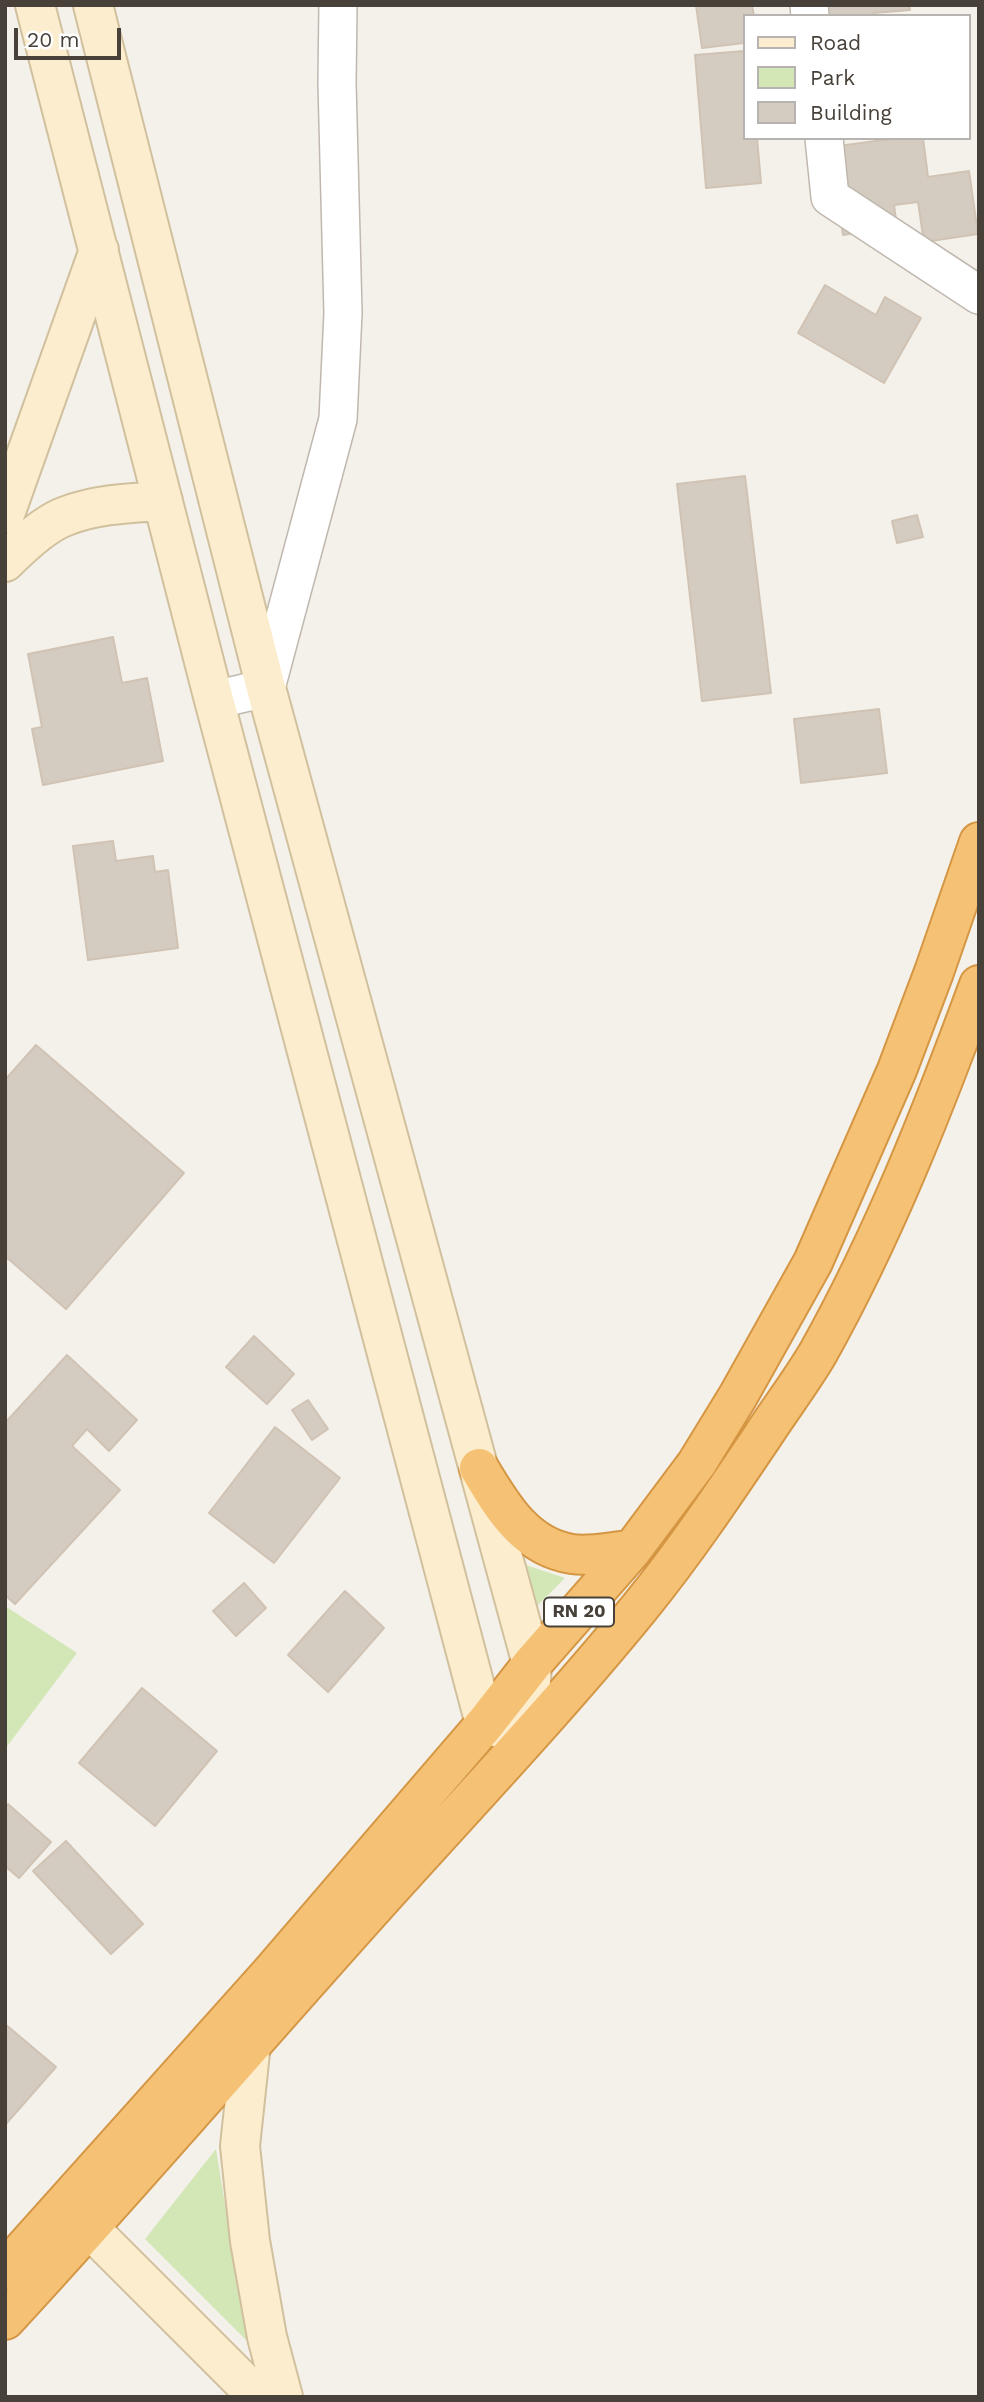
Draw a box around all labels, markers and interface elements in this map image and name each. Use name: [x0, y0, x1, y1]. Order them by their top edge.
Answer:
scale bar: [18, 14, 124, 58]
legend: [743, 14, 970, 140]
text: 20 m: [27, 27, 79, 52]
text: Road: [810, 30, 861, 55]
text: Park: [810, 65, 855, 90]
text: Building: [810, 100, 892, 125]
road number: RN 20: [544, 1597, 614, 1626]

